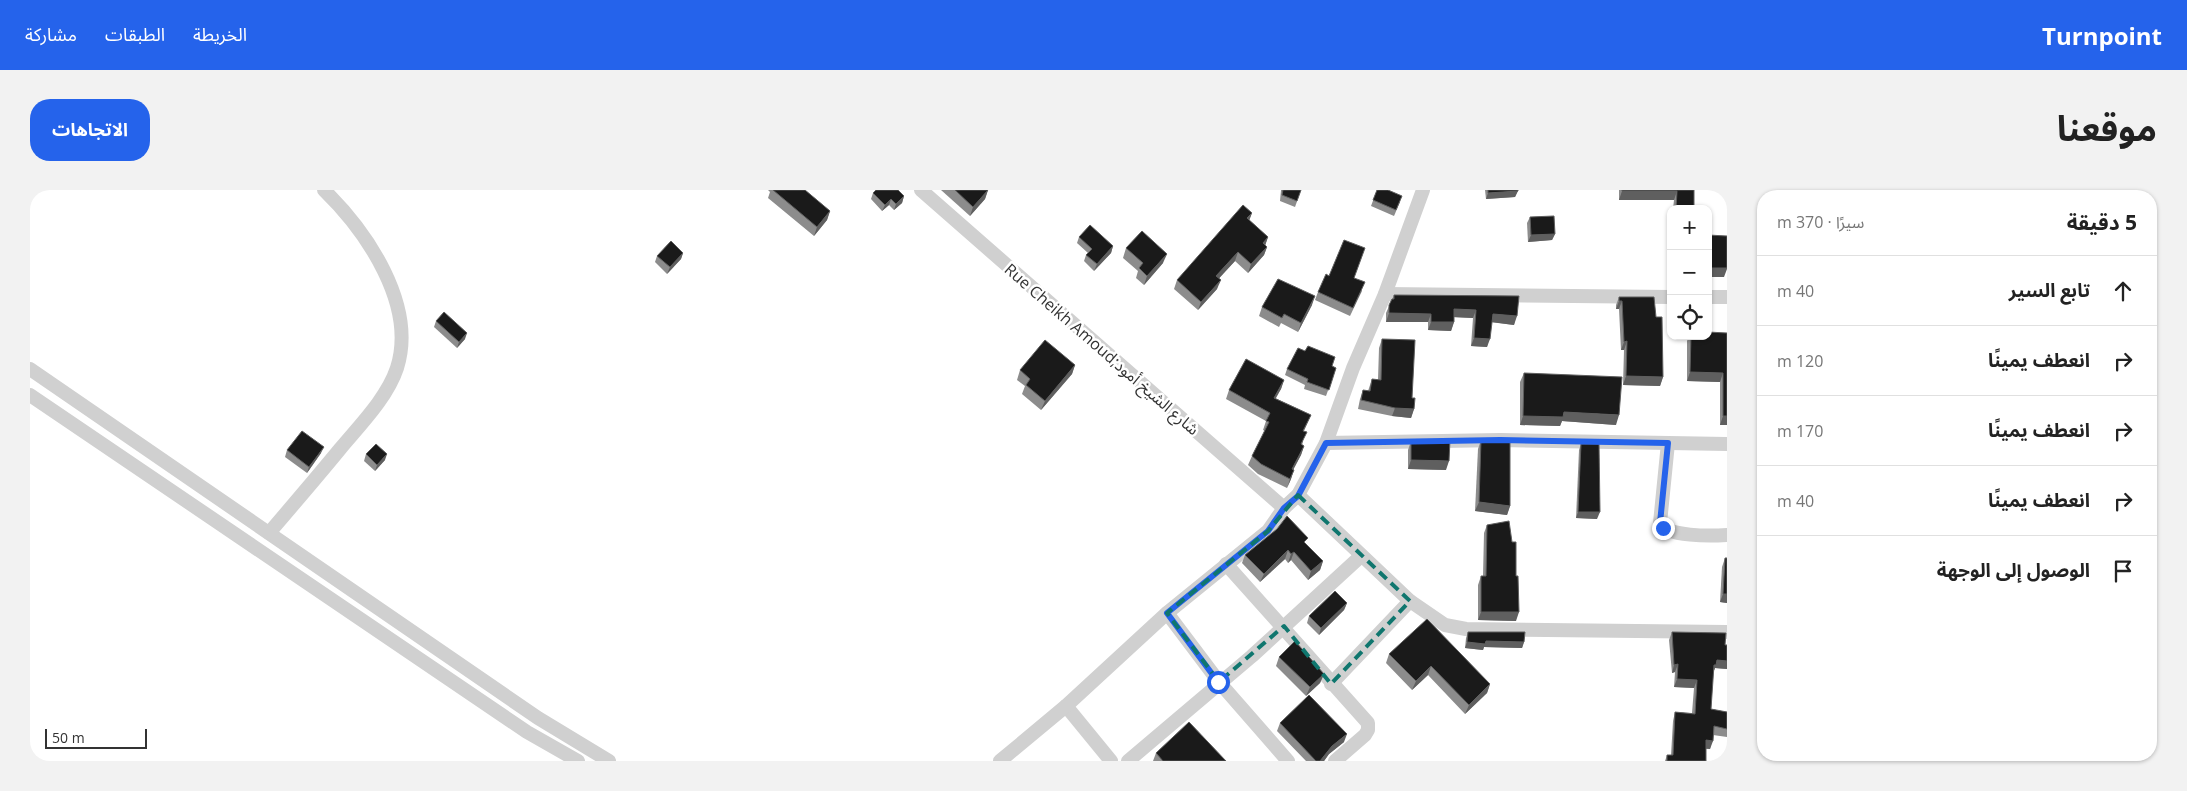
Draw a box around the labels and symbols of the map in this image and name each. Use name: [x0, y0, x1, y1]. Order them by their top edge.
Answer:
street label: Rue Cheikh Amoud;شارع الشيخ أمود: [999, 258, 1204, 441]
route end: [1652, 517, 1675, 540]
route start: [1207, 671, 1230, 694]
scale bar: [45, 726, 148, 749]

